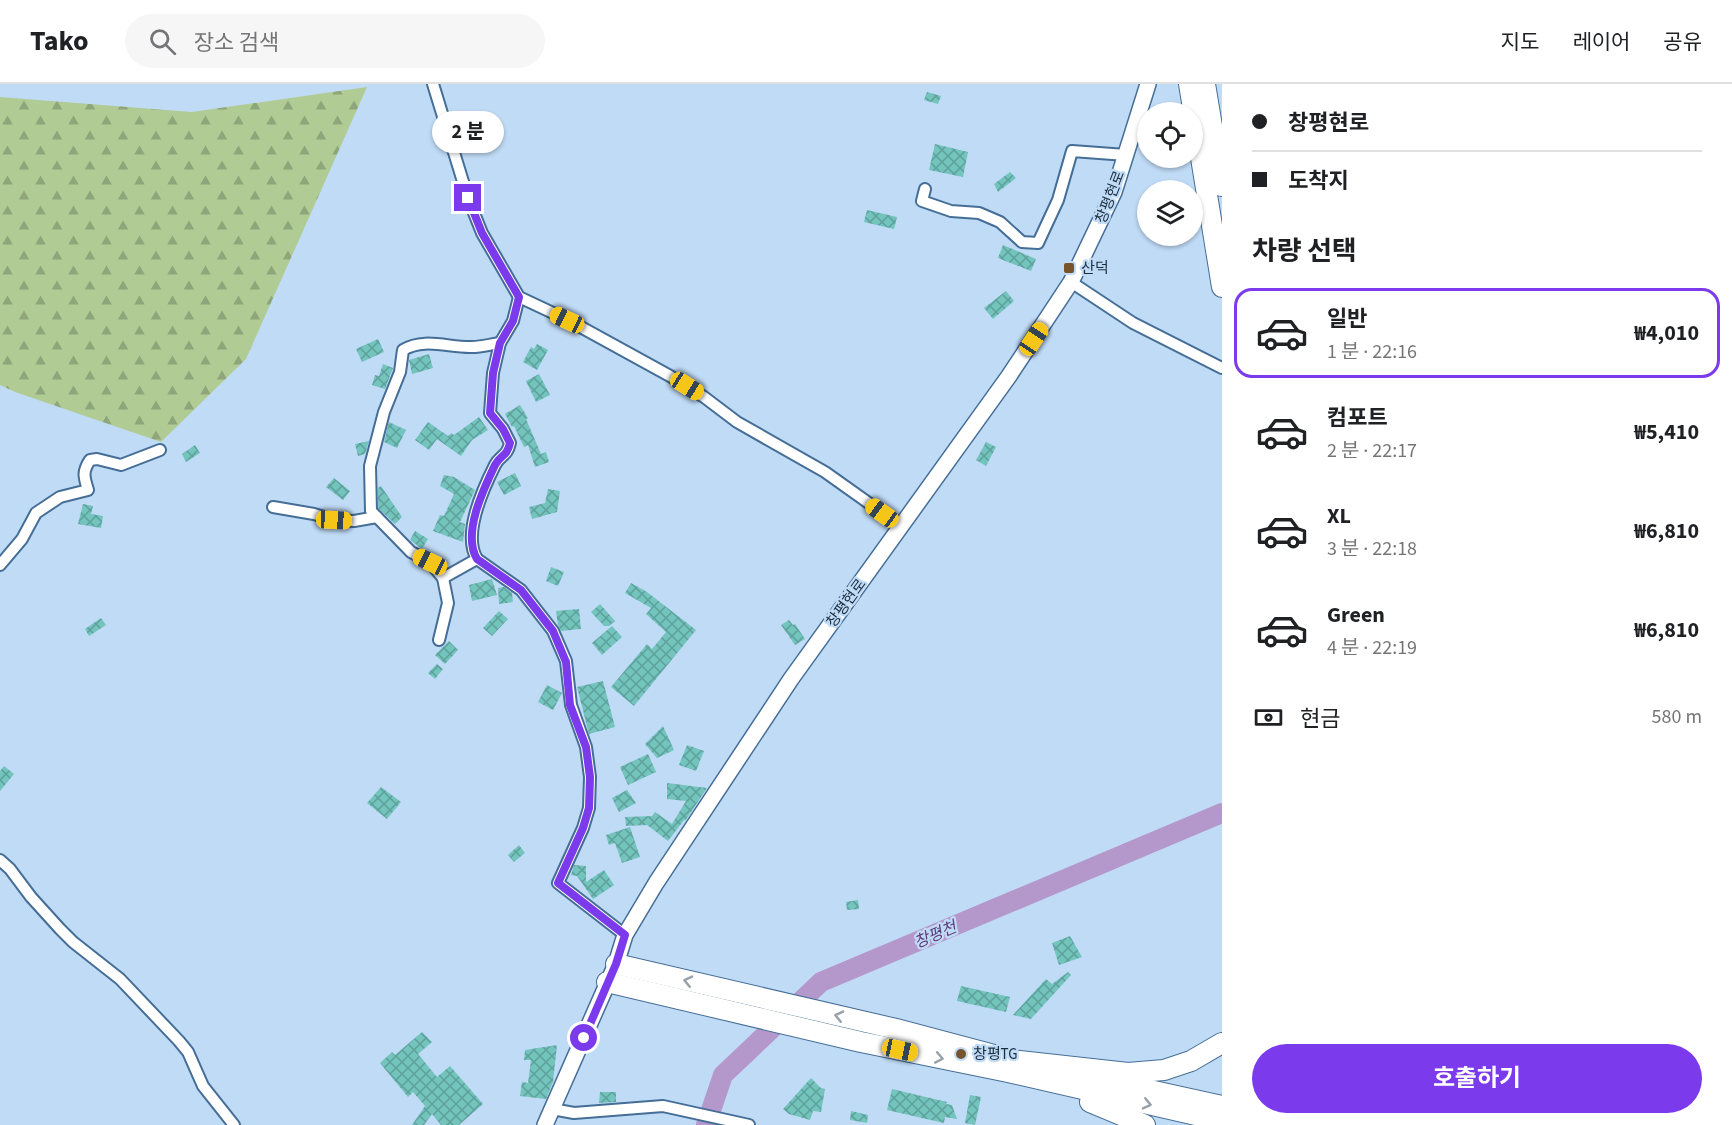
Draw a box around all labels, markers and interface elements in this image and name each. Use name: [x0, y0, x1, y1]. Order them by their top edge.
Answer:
search box: [125, 14, 545, 68]
text: Tako: [30, 21, 89, 61]
icon: search: [146, 25, 179, 58]
text: 장소 검색: [194, 27, 279, 59]
text: 지도: [1501, 27, 1539, 57]
text: 레이어: [1572, 27, 1630, 57]
text: 공유: [1663, 27, 1702, 57]
map controls: [1137, 102, 1203, 246]
button: locate: [1137, 102, 1203, 168]
text: 창평현로: [1288, 107, 1369, 139]
callout: 2 분: [432, 111, 504, 153]
text: 2 분: [452, 118, 484, 146]
text: 도착지: [1288, 165, 1349, 197]
street label: 창평현로: [1091, 168, 1130, 227]
button: layers: [1137, 180, 1203, 246]
route end: [454, 184, 481, 211]
text: 차량 선택: [1252, 232, 1357, 271]
place label: 산덕: [1081, 258, 1109, 279]
marker: 산덕: [1062, 261, 1076, 275]
text: 일반: [1327, 303, 1367, 335]
car: [547, 304, 587, 336]
icon: car: [1255, 306, 1309, 360]
text: ₩4,010: [1634, 317, 1699, 349]
car: [1016, 319, 1052, 359]
text: 1 분 · 22:16: [1327, 338, 1417, 366]
car: [667, 369, 707, 403]
text: 컴포트: [1327, 402, 1388, 434]
icon: car: [1255, 405, 1309, 459]
text: ₩5,410: [1634, 416, 1699, 448]
text: 2 분 · 22:17: [1327, 437, 1417, 465]
car: [862, 495, 902, 531]
text: XL: [1327, 500, 1351, 532]
icon: car: [1255, 504, 1309, 558]
car: [316, 510, 352, 530]
text: ₩6,810: [1634, 515, 1699, 547]
text: 3 분 · 22:18: [1327, 535, 1417, 563]
car: [410, 546, 450, 578]
street label: 창평현로: [822, 575, 871, 632]
text: Green: [1327, 599, 1385, 631]
icon: car: [1255, 603, 1309, 657]
text: ₩6,810: [1634, 614, 1699, 646]
text: 4 분 · 22:19: [1327, 634, 1417, 662]
icon: cash: [1252, 701, 1285, 734]
text: 현금: [1300, 703, 1340, 735]
text: 580 m: [1652, 703, 1702, 731]
water label: 창평천: [911, 915, 962, 954]
one-way arrow: [683, 975, 693, 988]
one-way arrow: [834, 1010, 844, 1023]
route start: [570, 1024, 597, 1051]
car: [881, 1037, 919, 1063]
place label: 창평TG: [973, 1044, 1018, 1065]
button: 호출하기: [1252, 1044, 1702, 1113]
marker: 창평TG: [954, 1047, 968, 1061]
one-way arrow: [933, 1051, 943, 1064]
one-way arrow: [1142, 1097, 1152, 1110]

